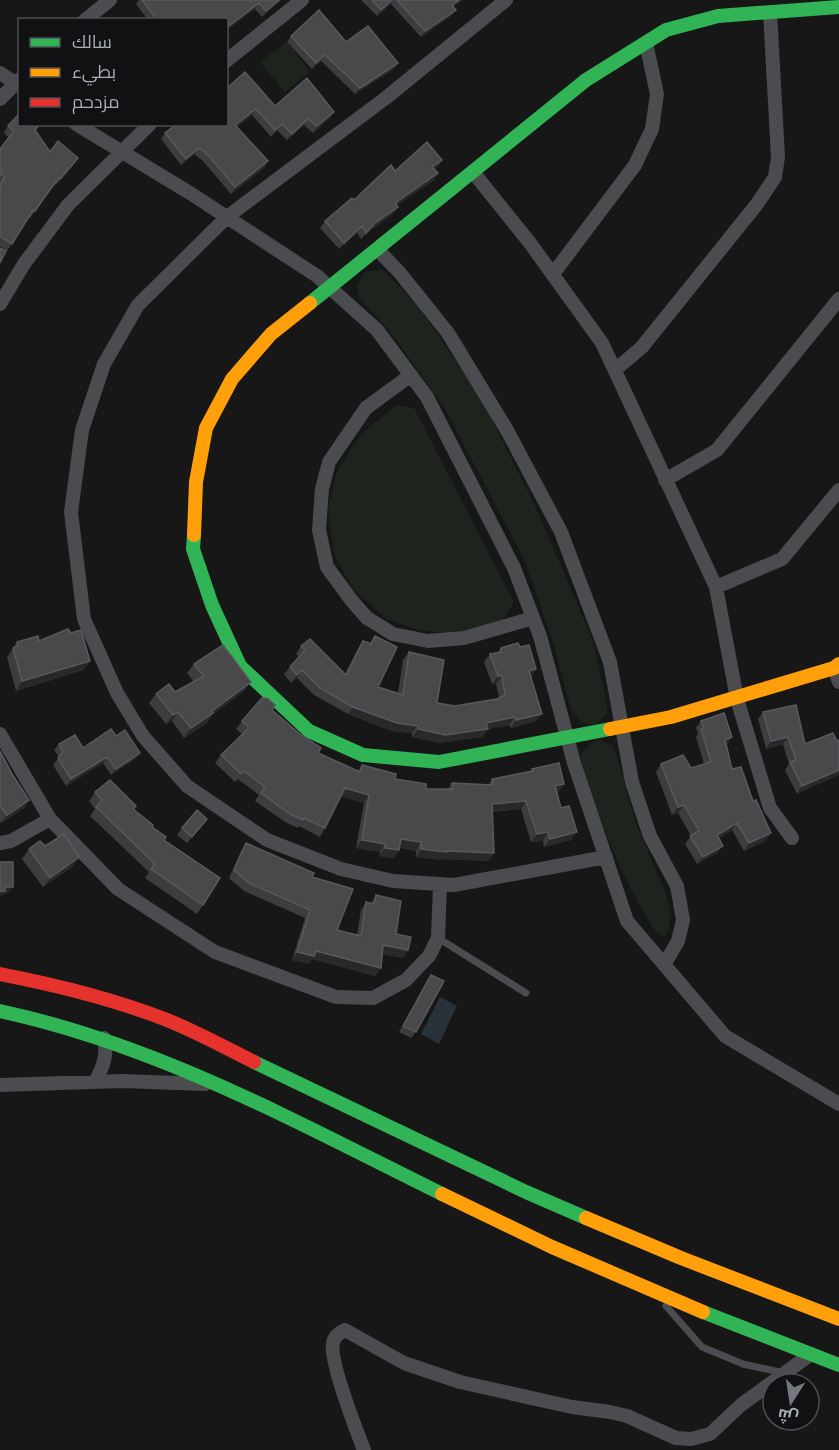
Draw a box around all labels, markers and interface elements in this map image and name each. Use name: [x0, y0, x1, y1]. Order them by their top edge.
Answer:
legend: [18, 18, 228, 126]
text: سالك: [72, 29, 112, 53]
text: بطيء: [72, 59, 116, 86]
text: مزدحم: [72, 89, 120, 114]
north arrow: [761, 1372, 821, 1432]
text: ش: [776, 1404, 800, 1430]

